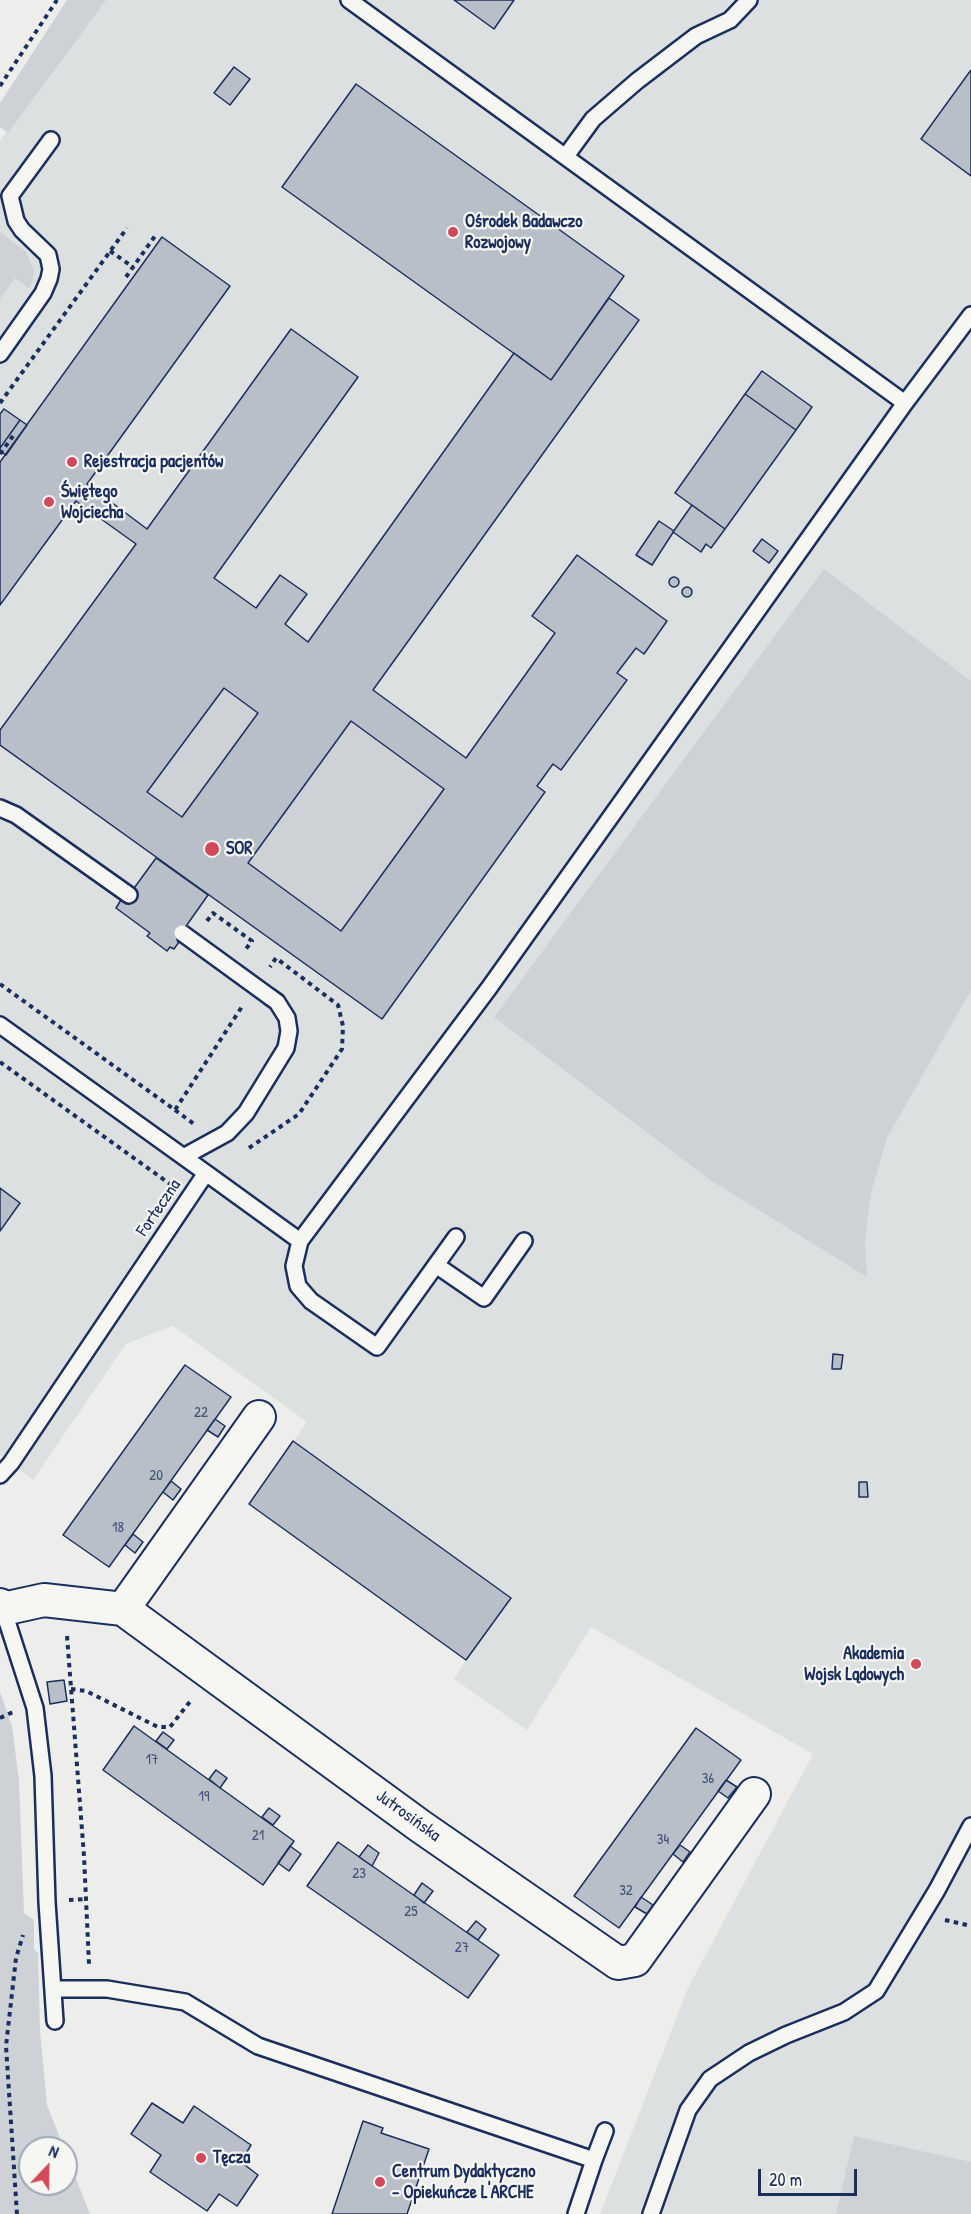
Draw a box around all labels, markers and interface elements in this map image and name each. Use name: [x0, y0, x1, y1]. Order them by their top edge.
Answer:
place label: Ośrodek Badawczo Rozwojowy: [465, 211, 582, 254]
marker: Ośrodek Badawczo Rozwojowy: [446, 225, 460, 239]
place label: Rejestracja pacjentów: [84, 451, 223, 473]
marker: Rejestracja pacjentów: [65, 455, 79, 469]
place label: Świętego Wojciecha: [61, 481, 123, 524]
marker: Świętego Wojciecha: [42, 495, 56, 509]
place label: SOR: [226, 838, 252, 860]
marker: SOR: [203, 840, 221, 858]
street label: Forteczna: [132, 1175, 186, 1241]
house number: 22: [194, 1404, 208, 1422]
house number: 20: [149, 1467, 163, 1485]
house number: 18: [112, 1519, 124, 1537]
place label: Akademia Wojsk Lądowych: [804, 1643, 904, 1686]
marker: Akademia Wojsk Lądowych: [909, 1657, 923, 1671]
house number: 17: [146, 1751, 158, 1769]
house number: 36: [702, 1770, 714, 1788]
street label: Jutrosińska: [371, 1785, 445, 1847]
house number: 19: [199, 1788, 209, 1806]
house number: 21: [252, 1827, 264, 1845]
house number: 34: [657, 1831, 669, 1849]
house number: 23: [352, 1865, 366, 1883]
house number: 32: [619, 1882, 633, 1900]
house number: 25: [404, 1903, 418, 1921]
house number: 27: [455, 1939, 469, 1957]
north arrow: [18, 2136, 78, 2196]
text: N: [46, 2139, 62, 2163]
place label: Tęcza: [213, 2147, 250, 2169]
marker: Tęcza: [194, 2151, 208, 2165]
scale bar: [761, 2157, 860, 2195]
place label: Centrum Dydaktyczno - Opiekuńcze L'ARCHE: [392, 2161, 535, 2204]
text: 20 m: [769, 2167, 802, 2192]
marker: Centrum Dydaktyczno - Opiekuńcze L'ARCHE: [373, 2175, 387, 2189]

